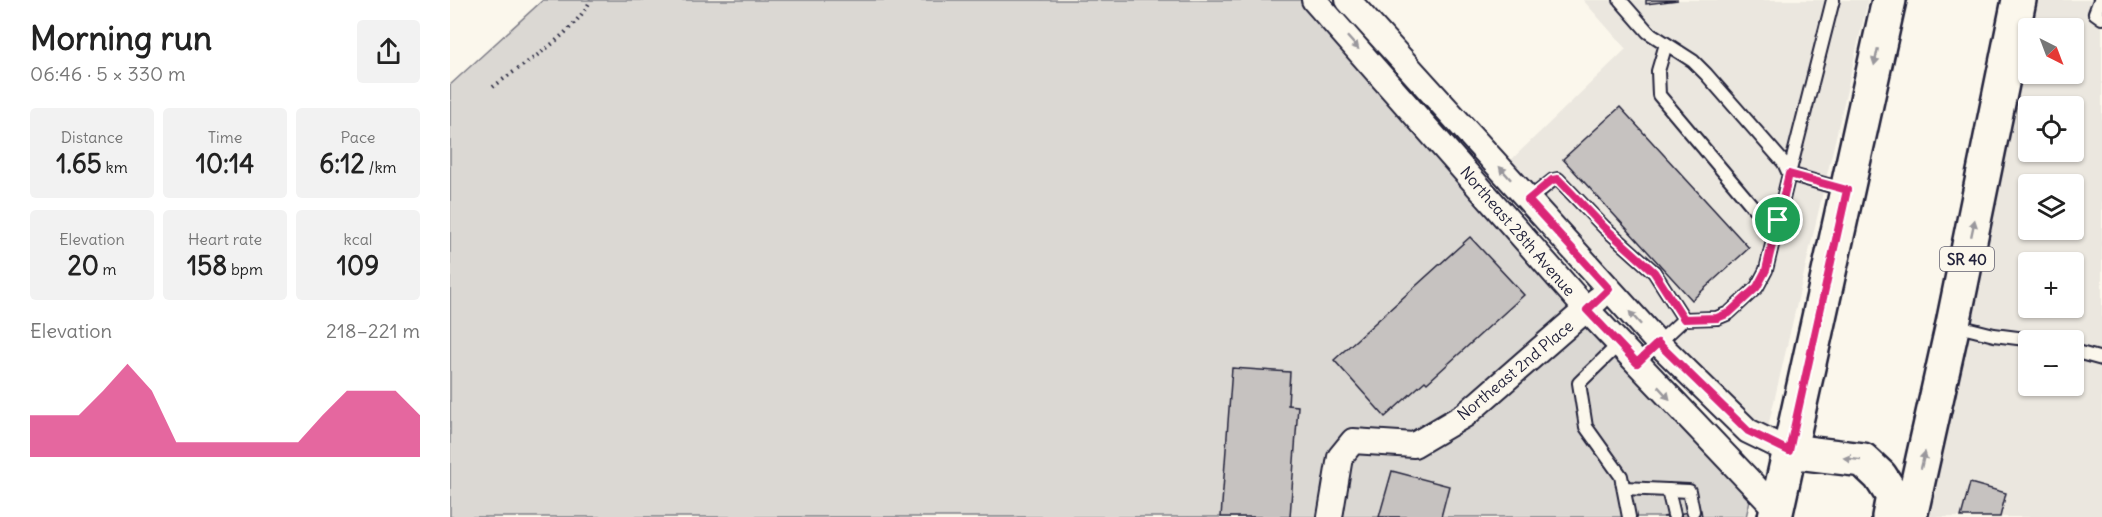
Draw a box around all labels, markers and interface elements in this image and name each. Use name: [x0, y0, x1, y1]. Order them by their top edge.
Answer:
text: Morning run: [30, 17, 212, 59]
north arrow: [2018, 18, 2084, 84]
map controls: [2018, 18, 2084, 396]
button: share: [357, 20, 420, 83]
one-way arrow: [1346, 36, 1360, 51]
one-way arrow: [1871, 48, 1880, 67]
text: 06:46 · 5 × 330 m: [30, 61, 186, 86]
button: locate: [2018, 96, 2084, 162]
text: Distance: [61, 127, 123, 147]
text: Time: [208, 127, 242, 147]
text: Pace: [341, 127, 375, 147]
text: 1.65: [56, 147, 102, 180]
text: 10:14: [196, 147, 254, 180]
text: 6:12: [319, 147, 365, 180]
text: km: [102, 157, 128, 177]
text: /km: [365, 157, 397, 177]
street label: Northeast 28th Avenue: [1456, 162, 1580, 300]
one-way arrow: [1499, 166, 1512, 181]
button: layers: [2018, 174, 2084, 240]
pin: [1752, 194, 1803, 245]
icon: arrive: [1761, 203, 1794, 236]
one-way arrow: [1969, 219, 1978, 238]
text: Elevation: [59, 229, 125, 249]
text: Heart rate: [188, 229, 262, 249]
text: kcal: [344, 229, 372, 249]
road number: SR 40: [1940, 247, 1994, 271]
text: 20: [67, 249, 99, 282]
text: 158: [187, 249, 227, 282]
text: 109: [337, 249, 379, 282]
button: +: [2018, 252, 2084, 318]
text: m: [99, 259, 117, 279]
text: bpm: [227, 259, 263, 279]
one-way arrow: [1629, 311, 1642, 326]
street label: Northeast 2nd Place: [1453, 316, 1577, 424]
text: Elevation: [30, 318, 112, 343]
text: 218–221 m: [326, 318, 420, 343]
button: −: [2018, 330, 2084, 396]
one-way arrow: [1657, 385, 1671, 399]
one-way arrow: [1919, 450, 1928, 469]
one-way arrow: [1842, 454, 1861, 464]

